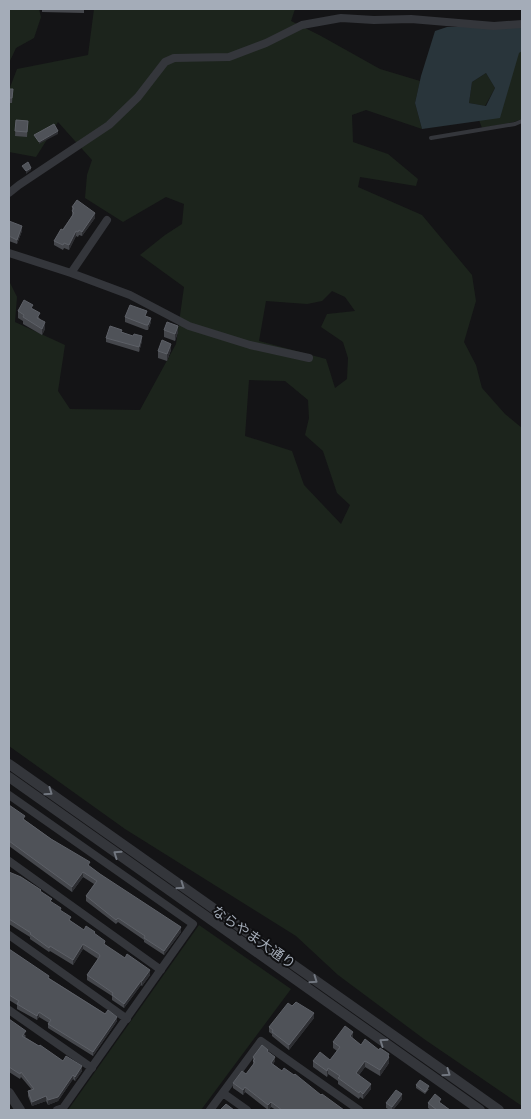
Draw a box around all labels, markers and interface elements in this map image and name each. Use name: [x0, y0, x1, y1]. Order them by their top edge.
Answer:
one-way arrow: [43, 786, 52, 795]
one-way arrow: [113, 851, 123, 860]
one-way arrow: [176, 880, 185, 889]
street label: ならやま大通り: [209, 902, 299, 972]
one-way arrow: [308, 974, 318, 983]
one-way arrow: [379, 1039, 389, 1048]
one-way arrow: [441, 1067, 451, 1076]

